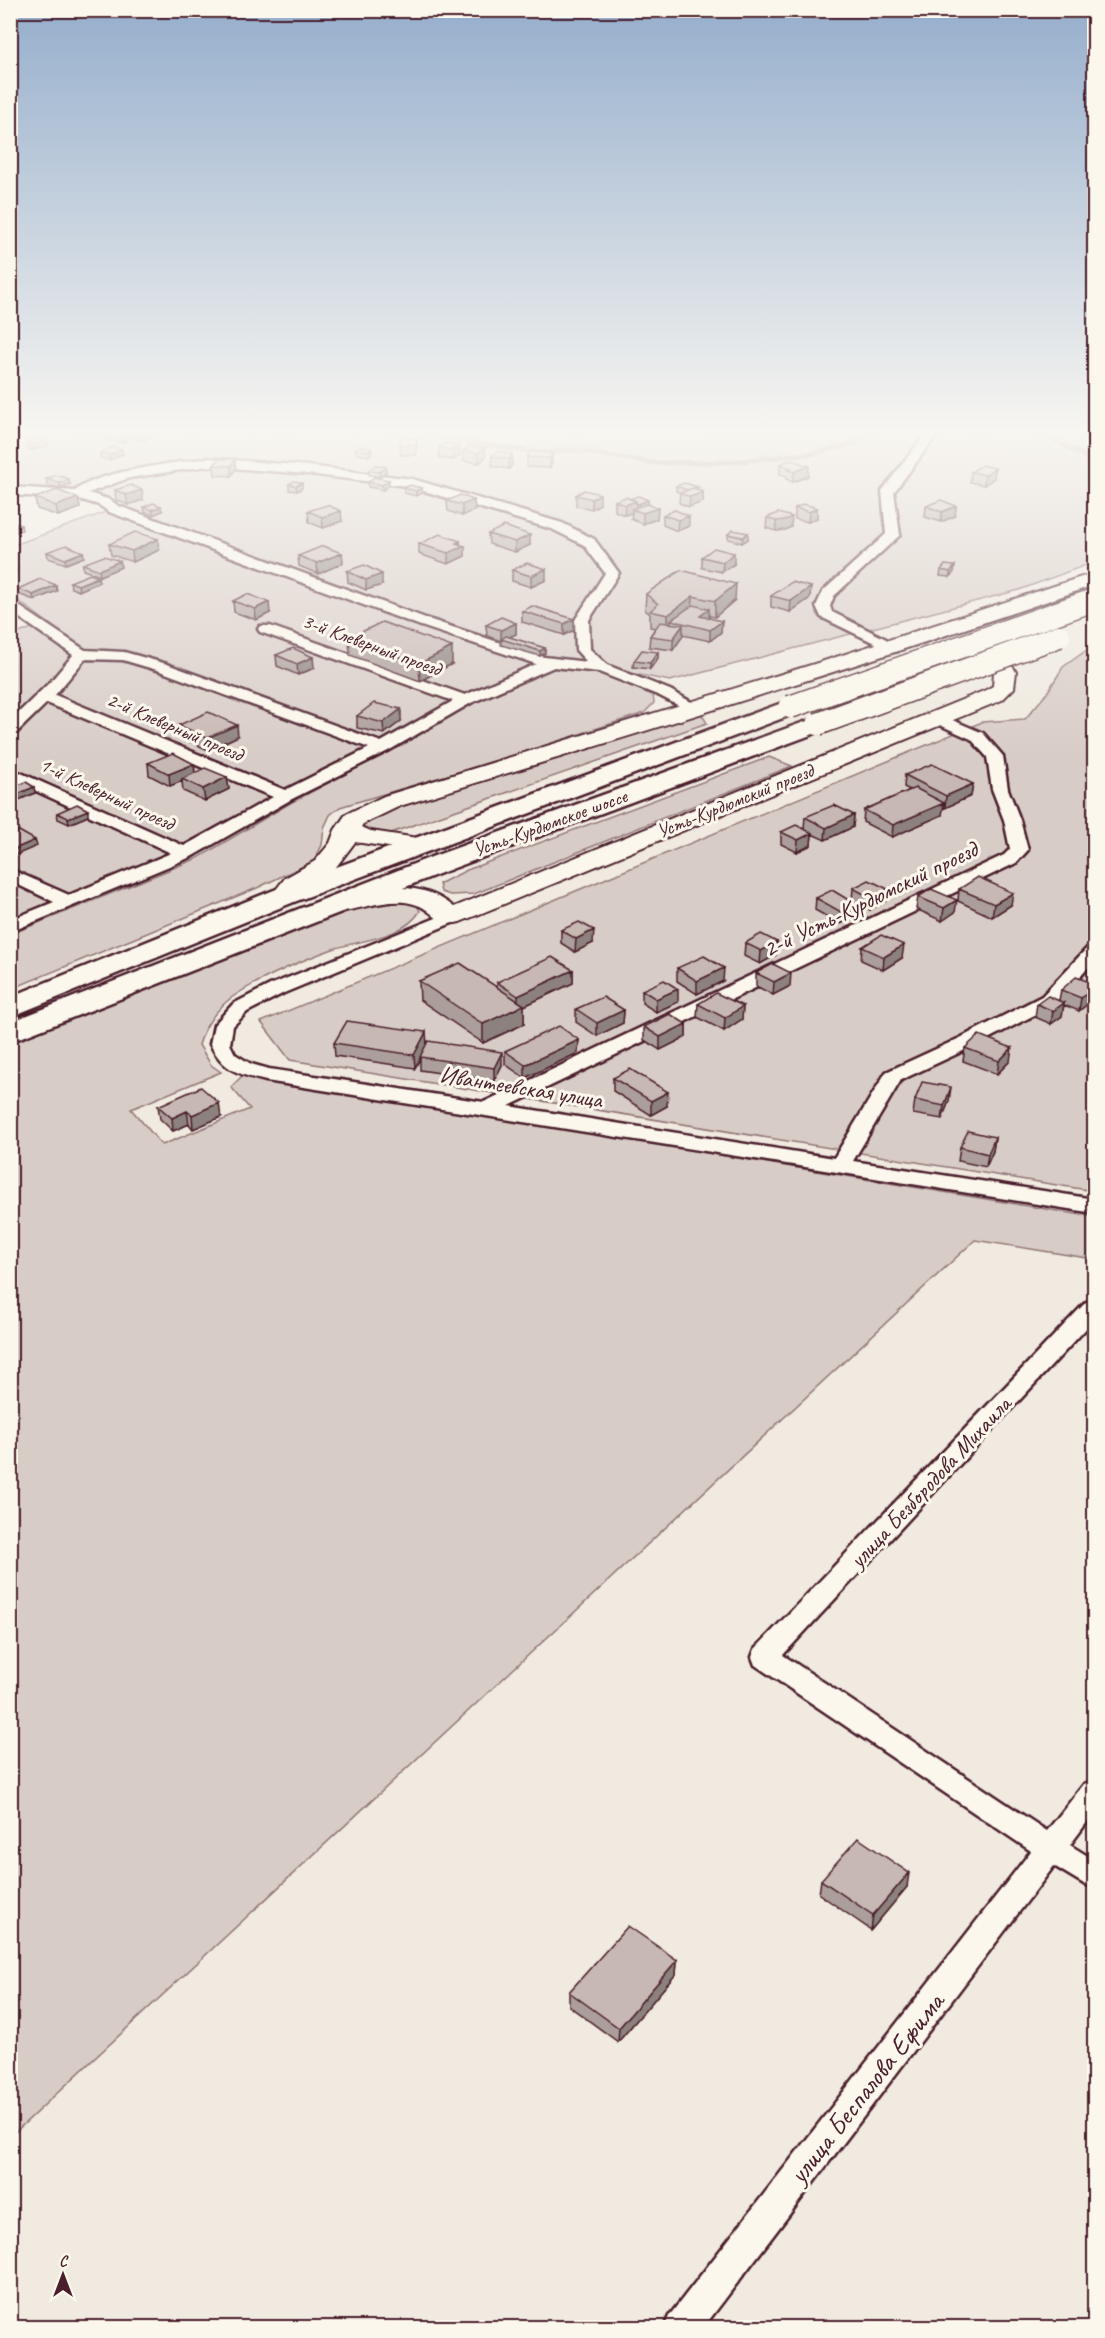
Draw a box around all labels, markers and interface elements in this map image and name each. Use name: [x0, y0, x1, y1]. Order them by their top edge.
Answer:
street label: 3-й Клеверный проезд: [299, 608, 447, 682]
street label: 2-й Клеверный проезд: [103, 687, 249, 768]
street label: 1-й Клеверный проезд: [36, 752, 180, 837]
street label: Усть-Курдюмский проезд: [653, 757, 819, 844]
street label: Усть-Курдюмское шоссе: [470, 783, 632, 862]
street label: 2-й Усть-Курдюмский проезд: [758, 833, 984, 964]
street label: Ивантеевская улица: [438, 1059, 606, 1115]
street label: улица Безбородова Михаила: [841, 1388, 1019, 1576]
street label: улица Беспалова Ефима: [779, 1984, 953, 2192]
north arrow: [33, 2245, 93, 2305]
text: С: [59, 2251, 69, 2271]

